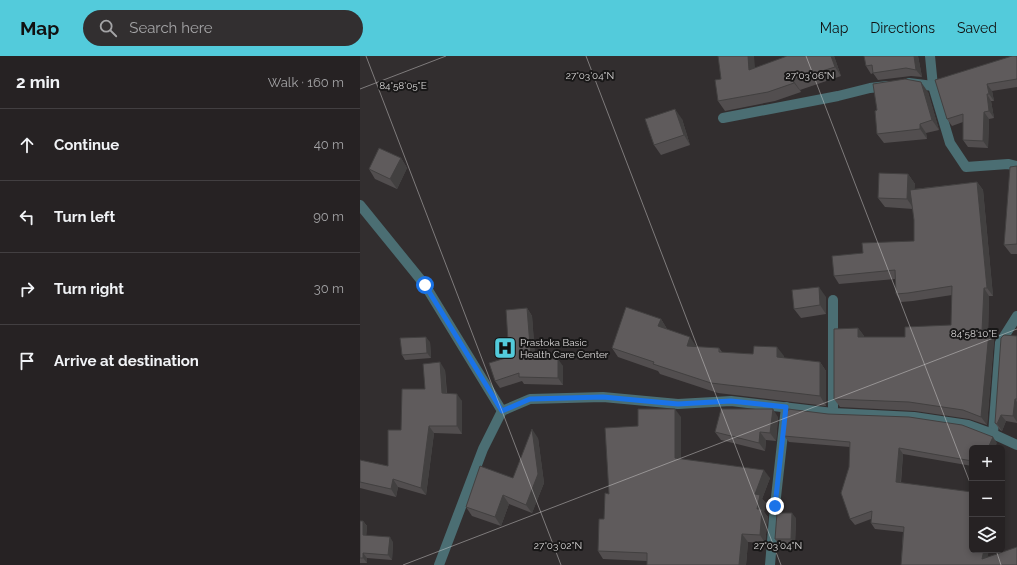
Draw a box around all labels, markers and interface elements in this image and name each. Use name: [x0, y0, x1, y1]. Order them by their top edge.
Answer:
search box: [83, 10, 363, 46]
text: Map: [20, 17, 59, 39]
icon: search: [97, 17, 119, 39]
text: Search here: [129, 19, 213, 37]
text: Map: [820, 20, 848, 36]
text: Directions: [870, 20, 935, 36]
text: Saved: [957, 20, 997, 36]
text: 27°03'04"N: [566, 70, 614, 81]
text: 27°03'06"N: [785, 70, 835, 81]
text: 2 min: [16, 72, 60, 92]
text: Walk · 160 m: [268, 75, 344, 90]
text: 84°58'05"E: [379, 80, 427, 91]
icon: ahead: [16, 134, 38, 156]
text: Continue: [54, 136, 119, 154]
text: 40 m: [314, 137, 344, 152]
icon: left: [16, 206, 38, 228]
text: Turn left: [54, 208, 115, 226]
text: 90 m: [313, 209, 344, 224]
route start: [416, 276, 434, 294]
icon: right: [16, 278, 38, 300]
text: Turn right: [54, 280, 124, 298]
text: 30 m: [314, 281, 344, 296]
text: 84°58'10"E: [951, 328, 997, 339]
hospital icon: Prastoka Basic Health Care Center: [492, 335, 518, 361]
place label: Prastoka Basic Health Care Center: [520, 337, 609, 360]
icon: arrive: [16, 350, 38, 372]
text: Arrive at destination: [54, 352, 199, 370]
map controls: [969, 445, 1005, 553]
button: +: [969, 445, 1005, 481]
button: −: [969, 481, 1005, 517]
route end: [766, 497, 784, 515]
button: layers: [969, 517, 1005, 553]
text: 27°03'02"N: [534, 540, 582, 551]
text: 27°03'04"N: [754, 540, 802, 551]

